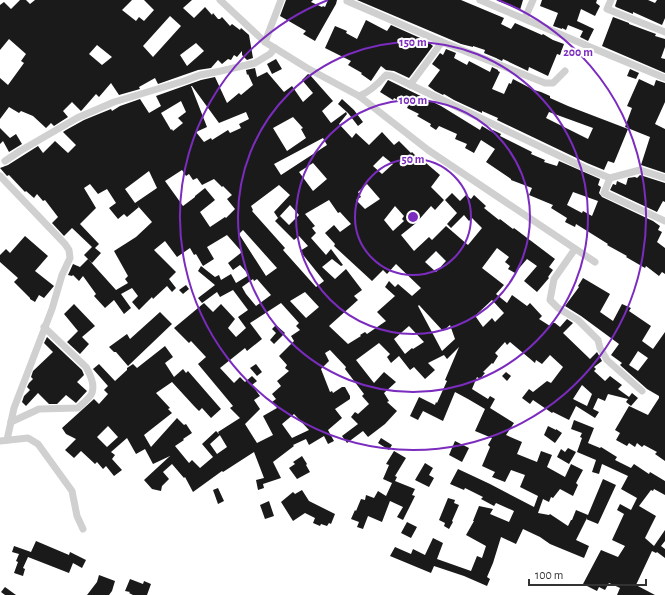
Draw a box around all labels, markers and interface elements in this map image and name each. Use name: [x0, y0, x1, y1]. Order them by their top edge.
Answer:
text: 150 m: [399, 36, 427, 48]
text: 200 m: [563, 46, 593, 58]
text: 100 m: [399, 94, 427, 106]
text: 50 m: [402, 153, 425, 165]
centre of rings: [406, 210, 420, 224]
scale bar: [529, 561, 646, 587]
text: 100 m: [535, 569, 563, 581]

